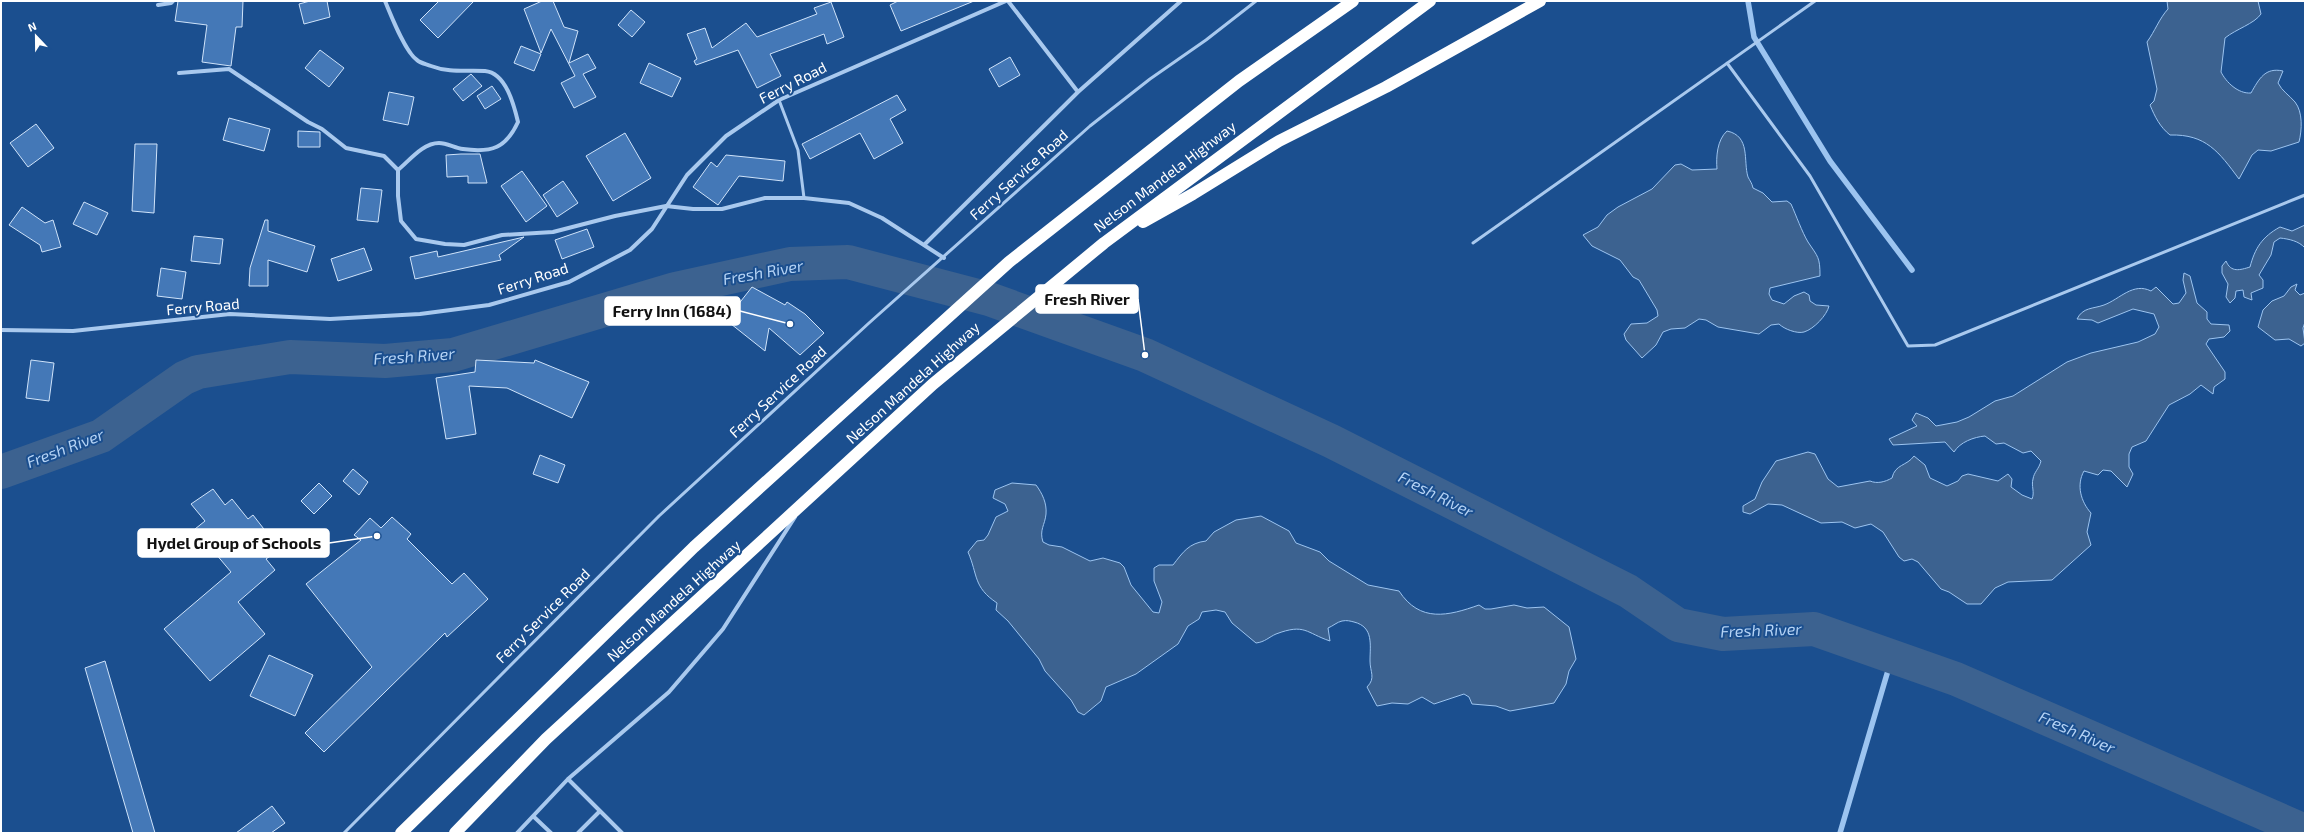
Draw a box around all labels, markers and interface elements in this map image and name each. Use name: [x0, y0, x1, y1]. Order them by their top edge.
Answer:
north arrow: [16, 16, 56, 56]
text: N: [26, 19, 38, 34]
street label: Ferry Road: [756, 57, 829, 107]
street label: Nelson Mandela Highway: [1090, 117, 1239, 236]
street label: Ferry Service Road: [965, 125, 1071, 223]
water label: Fresh River: [721, 255, 805, 288]
street label: Ferry Road: [495, 258, 570, 298]
callout: Fresh River: [1036, 285, 1138, 313]
text: Fresh River: [1044, 289, 1130, 308]
street label: Ferry Road: [166, 294, 240, 318]
callout: Ferry Inn (1684): [605, 297, 740, 325]
text: Ferry Inn (1684): [612, 301, 732, 321]
street label: Nelson Mandela Highway: [842, 318, 983, 447]
street label: Ferry Service Road: [725, 342, 830, 441]
water label: Fresh River: [373, 343, 456, 368]
water label: Fresh River: [23, 424, 107, 471]
water label: Fresh River: [1396, 467, 1477, 521]
callout: Hydel Group of Schools: [138, 529, 329, 557]
text: Hydel Group of Schools: [147, 533, 321, 553]
street label: Nelson Mandela Highway: [603, 536, 744, 665]
street label: Ferry Service Road: [491, 564, 593, 666]
water label: Fresh River: [1720, 619, 1803, 640]
water label: Fresh River: [2036, 706, 2119, 757]

